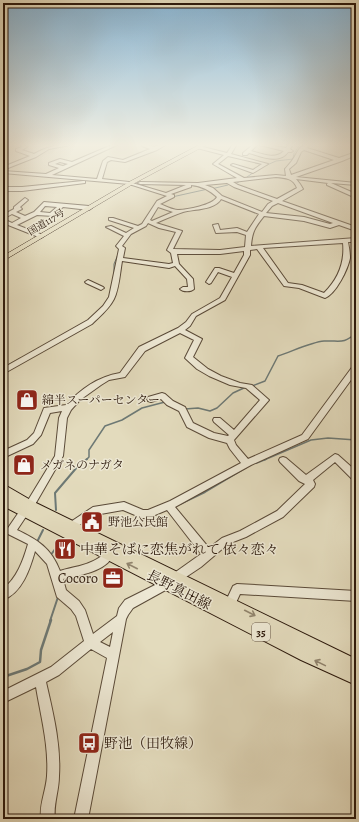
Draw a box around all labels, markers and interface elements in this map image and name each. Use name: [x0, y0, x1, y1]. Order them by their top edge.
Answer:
street label: 国道117号: [25, 206, 67, 238]
shop icon: 綿半スーパーセンター: [14, 387, 40, 413]
place label: 綿半スーパーセンター: [42, 392, 160, 408]
shop icon: メガネのナガタ: [11, 452, 37, 478]
place label: メガネのナガタ: [40, 457, 124, 473]
public building icon: 野池公民館: [79, 509, 105, 535]
place label: 野池公民館: [108, 514, 168, 530]
restaurant icon: 中華そばに恋焦がれて 依々恋々: [52, 536, 78, 562]
place label: 中華そばに恋焦がれて 依々恋々: [80, 540, 279, 559]
one-way arrow: [127, 562, 139, 570]
office icon: Cocoro: [100, 565, 126, 591]
street label: 長野真田線: [144, 566, 214, 614]
place label: Cocoro: [58, 569, 98, 588]
one-way arrow: [243, 610, 255, 617]
road number: 35: [252, 623, 270, 641]
one-way arrow: [315, 659, 327, 666]
bus stop icon: 野池（田牧線）: [76, 730, 102, 756]
place label: 野池（田牧線）: [104, 734, 202, 753]

